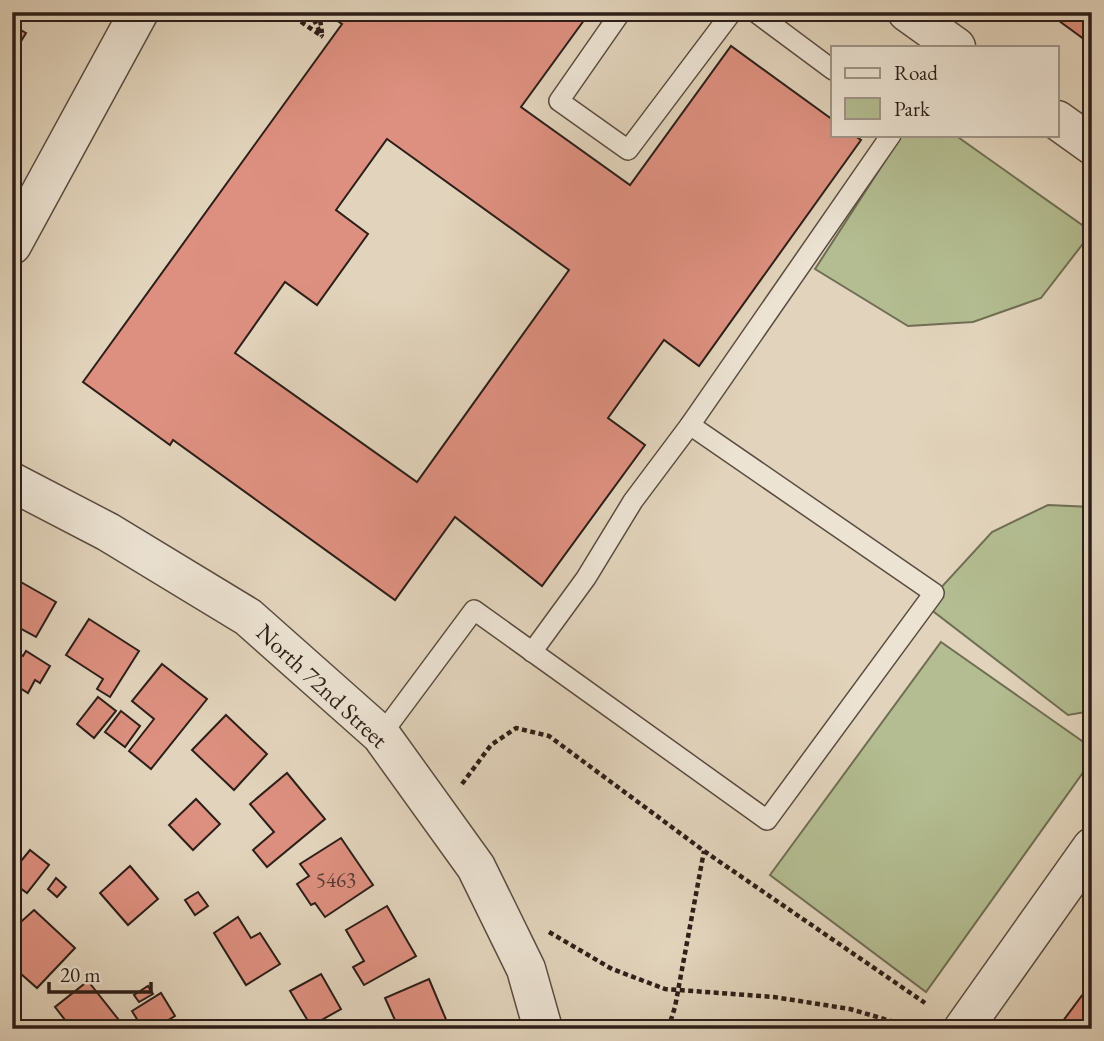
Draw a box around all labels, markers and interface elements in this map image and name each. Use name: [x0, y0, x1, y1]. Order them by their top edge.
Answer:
legend: [831, 46, 1058, 136]
text: Road: [894, 59, 938, 86]
text: Park: [894, 95, 931, 122]
street label: North 72nd Street: [250, 617, 395, 755]
house number: 5463: [316, 866, 356, 893]
scale bar: [49, 950, 150, 994]
text: 20 m: [60, 961, 101, 988]

